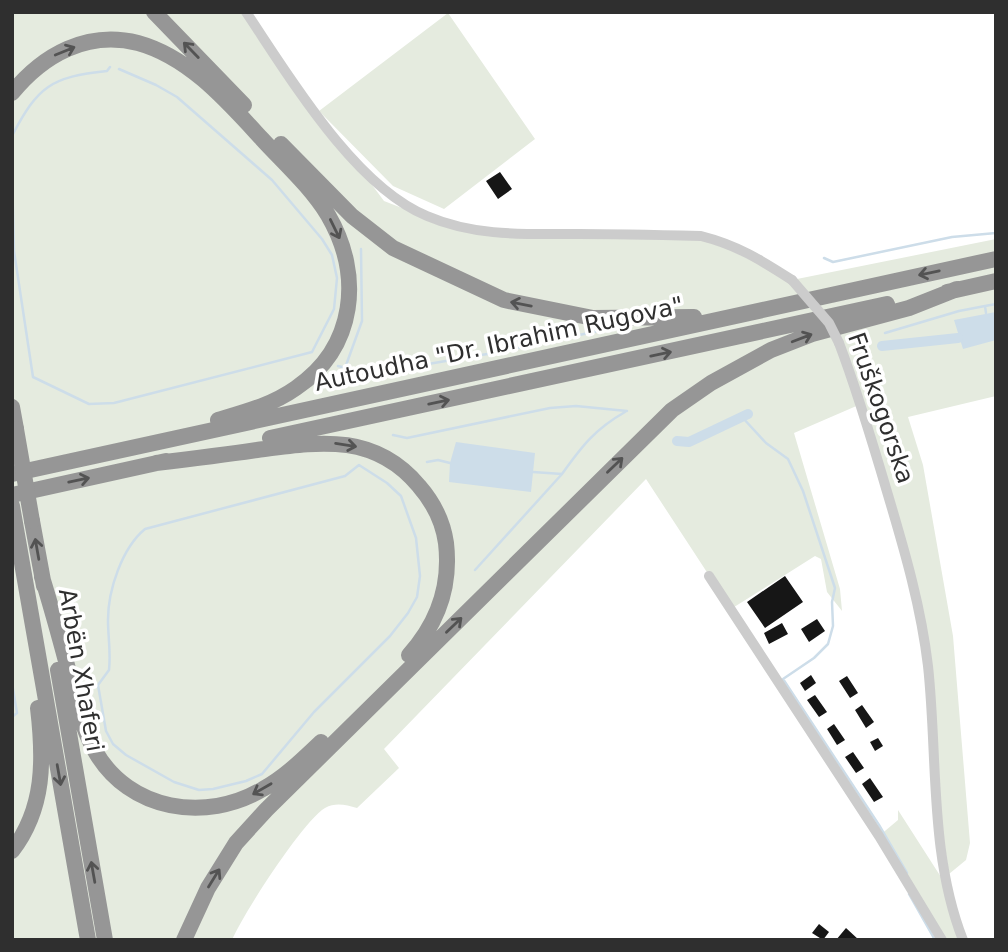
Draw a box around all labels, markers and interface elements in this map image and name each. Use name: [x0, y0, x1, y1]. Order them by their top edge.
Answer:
one-way arrow: [182, 42, 199, 59]
one-way arrow: [53, 43, 75, 56]
one-way arrow: [328, 218, 342, 239]
one-way arrow: [918, 267, 941, 281]
street label: Autoudha "Dr. Ibrahim Rugova": [312, 291, 686, 397]
one-way arrow: [510, 296, 533, 310]
street label: Fruškogorska: [842, 329, 920, 487]
one-way arrow: [790, 331, 812, 344]
one-way arrow: [649, 346, 672, 360]
one-way arrow: [427, 394, 450, 408]
one-way arrow: [334, 439, 357, 452]
one-way arrow: [606, 456, 623, 473]
one-way arrow: [67, 473, 90, 486]
one-way arrow: [30, 538, 43, 561]
street label: Arbën Xhaferi: [53, 586, 109, 754]
one-way arrow: [445, 616, 462, 633]
one-way arrow: [53, 763, 66, 786]
one-way arrow: [252, 782, 272, 796]
one-way arrow: [86, 862, 99, 884]
one-way arrow: [207, 869, 221, 889]

